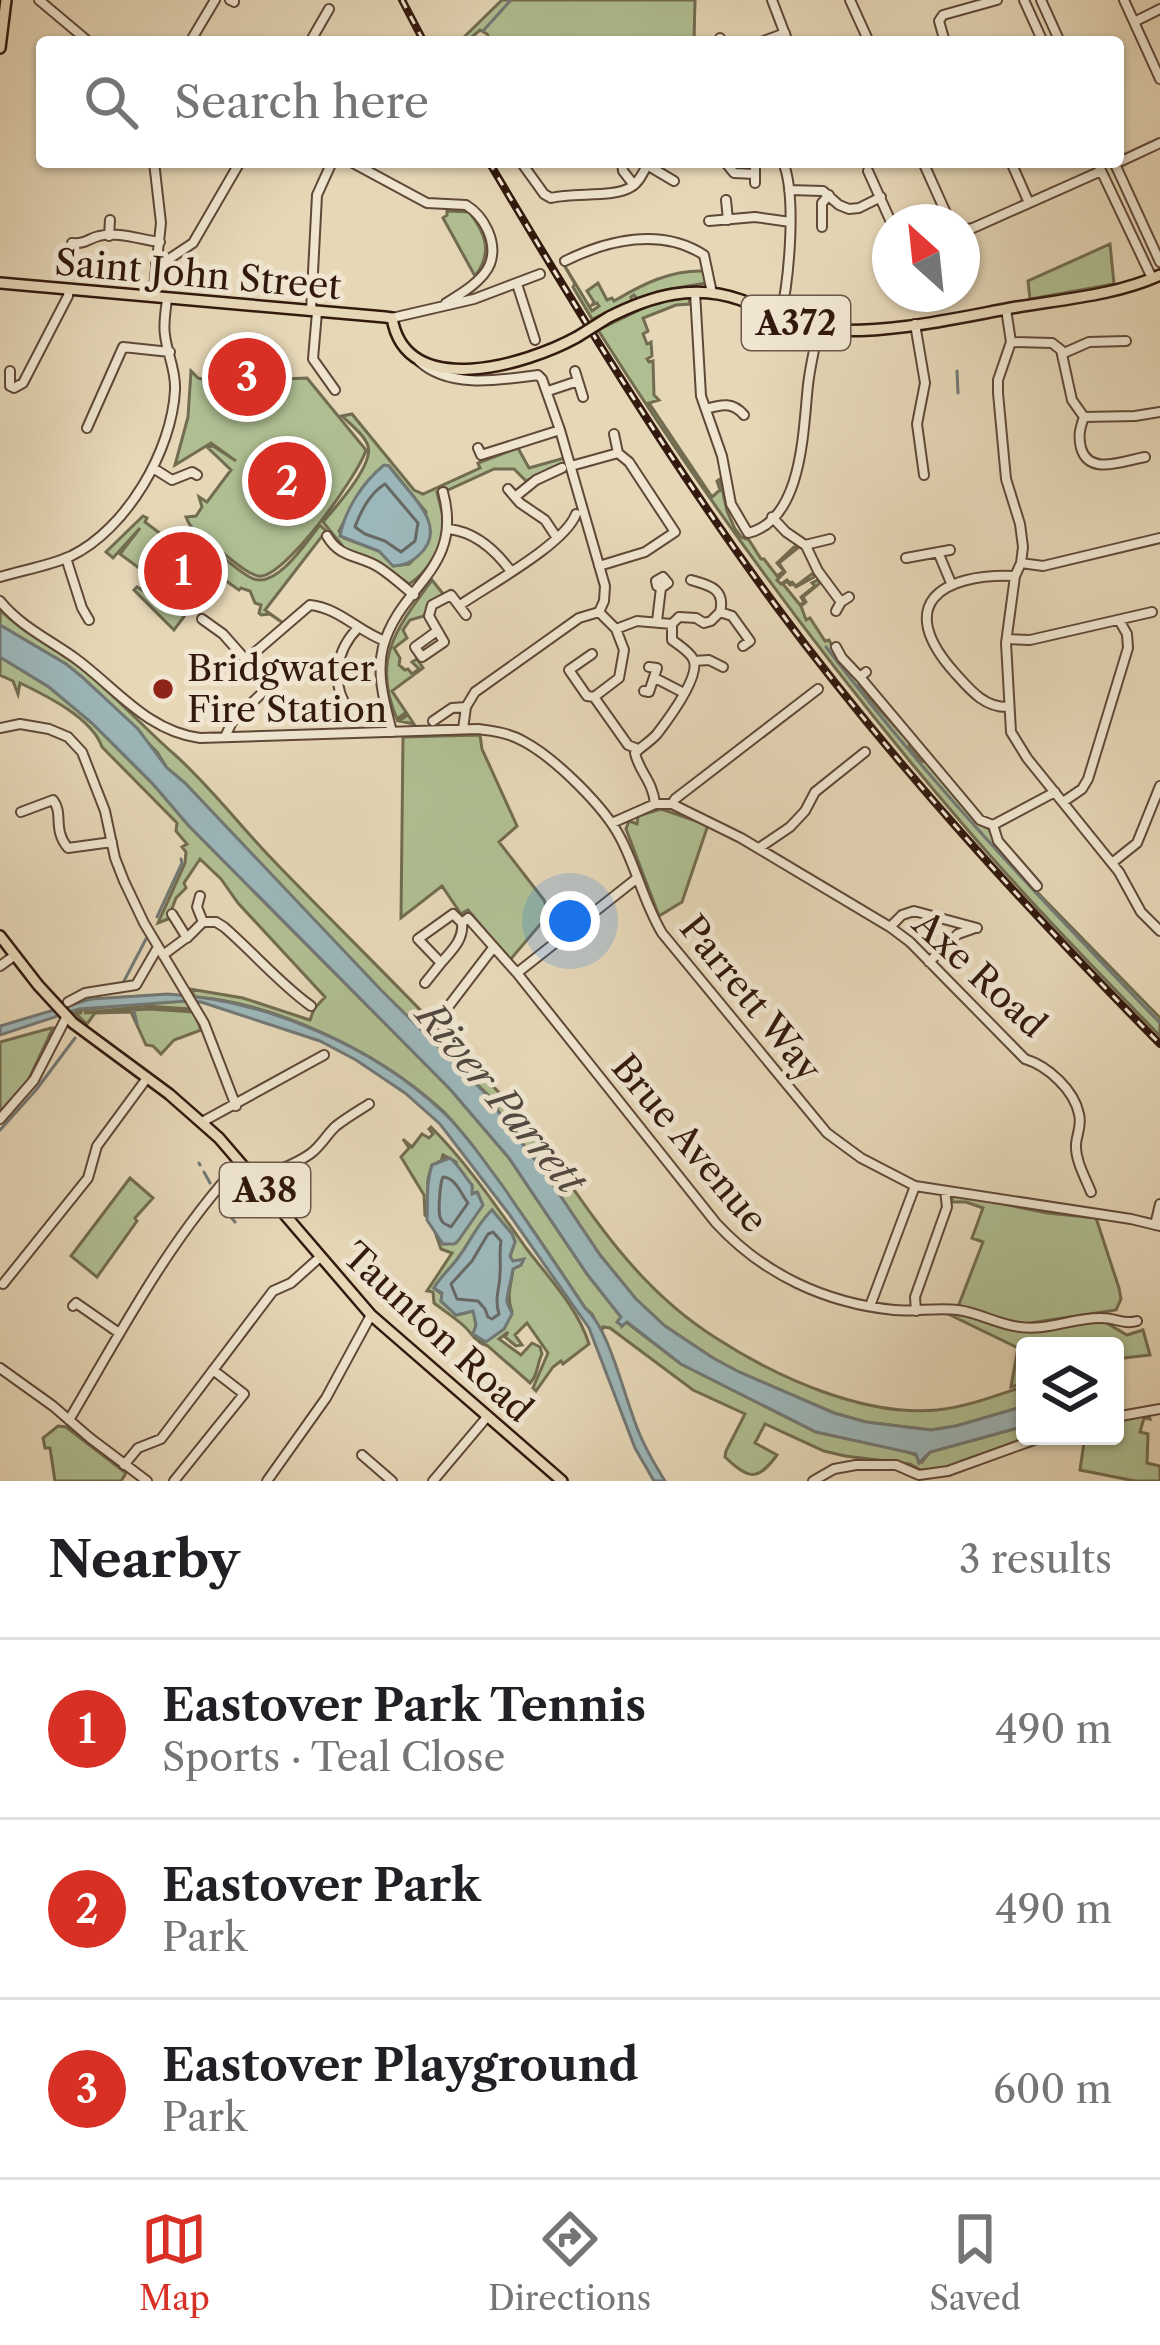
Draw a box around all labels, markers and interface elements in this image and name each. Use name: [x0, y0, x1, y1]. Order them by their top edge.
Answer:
search box: [36, 36, 1124, 168]
icon: search: [78, 69, 144, 135]
text: Search here: [174, 74, 429, 130]
north arrow: [872, 204, 980, 312]
street label: Saint John Street: [53, 240, 343, 308]
road number: A372: [742, 296, 850, 350]
pin: 3: [208, 332, 286, 422]
pin: 2: [248, 436, 326, 526]
pin: 1: [144, 526, 222, 616]
place label: Bridgwater Fire Station: [187, 646, 387, 731]
marker: Bridgwater Fire Station: [150, 676, 176, 702]
your location: [540, 891, 600, 951]
street label: Axe Road: [904, 901, 1056, 1047]
street label: Parrett Way: [671, 906, 832, 1090]
water label: River Parrett: [405, 990, 597, 1206]
street label: Brue Avenue: [603, 1045, 777, 1241]
road number: A38: [220, 1163, 310, 1217]
street label: Taunton Road: [334, 1233, 542, 1431]
map controls: [1016, 1337, 1124, 1445]
button: layers: [1016, 1337, 1124, 1445]
text: Nearby: [48, 1528, 240, 1590]
text: 3 results: [959, 1535, 1112, 1583]
text: Eastover Park Tennis: [162, 1677, 646, 1733]
text: 1: [78, 1705, 96, 1753]
text: 490 m: [995, 1705, 1112, 1753]
text: Sports · Teal Close: [162, 1733, 505, 1781]
text: Eastover Park: [162, 1857, 481, 1913]
text: 2: [75, 1885, 99, 1933]
text: 490 m: [995, 1885, 1112, 1933]
text: Park: [162, 1913, 247, 1961]
text: Eastover Playground: [162, 2037, 639, 2093]
text: 3: [76, 2065, 98, 2113]
text: 600 m: [993, 2065, 1112, 2113]
text: Park: [162, 2093, 247, 2141]
tab: Map: [139, 2206, 210, 2319]
tab: Directions: [488, 2206, 651, 2319]
tab: Saved: [929, 2206, 1021, 2319]

